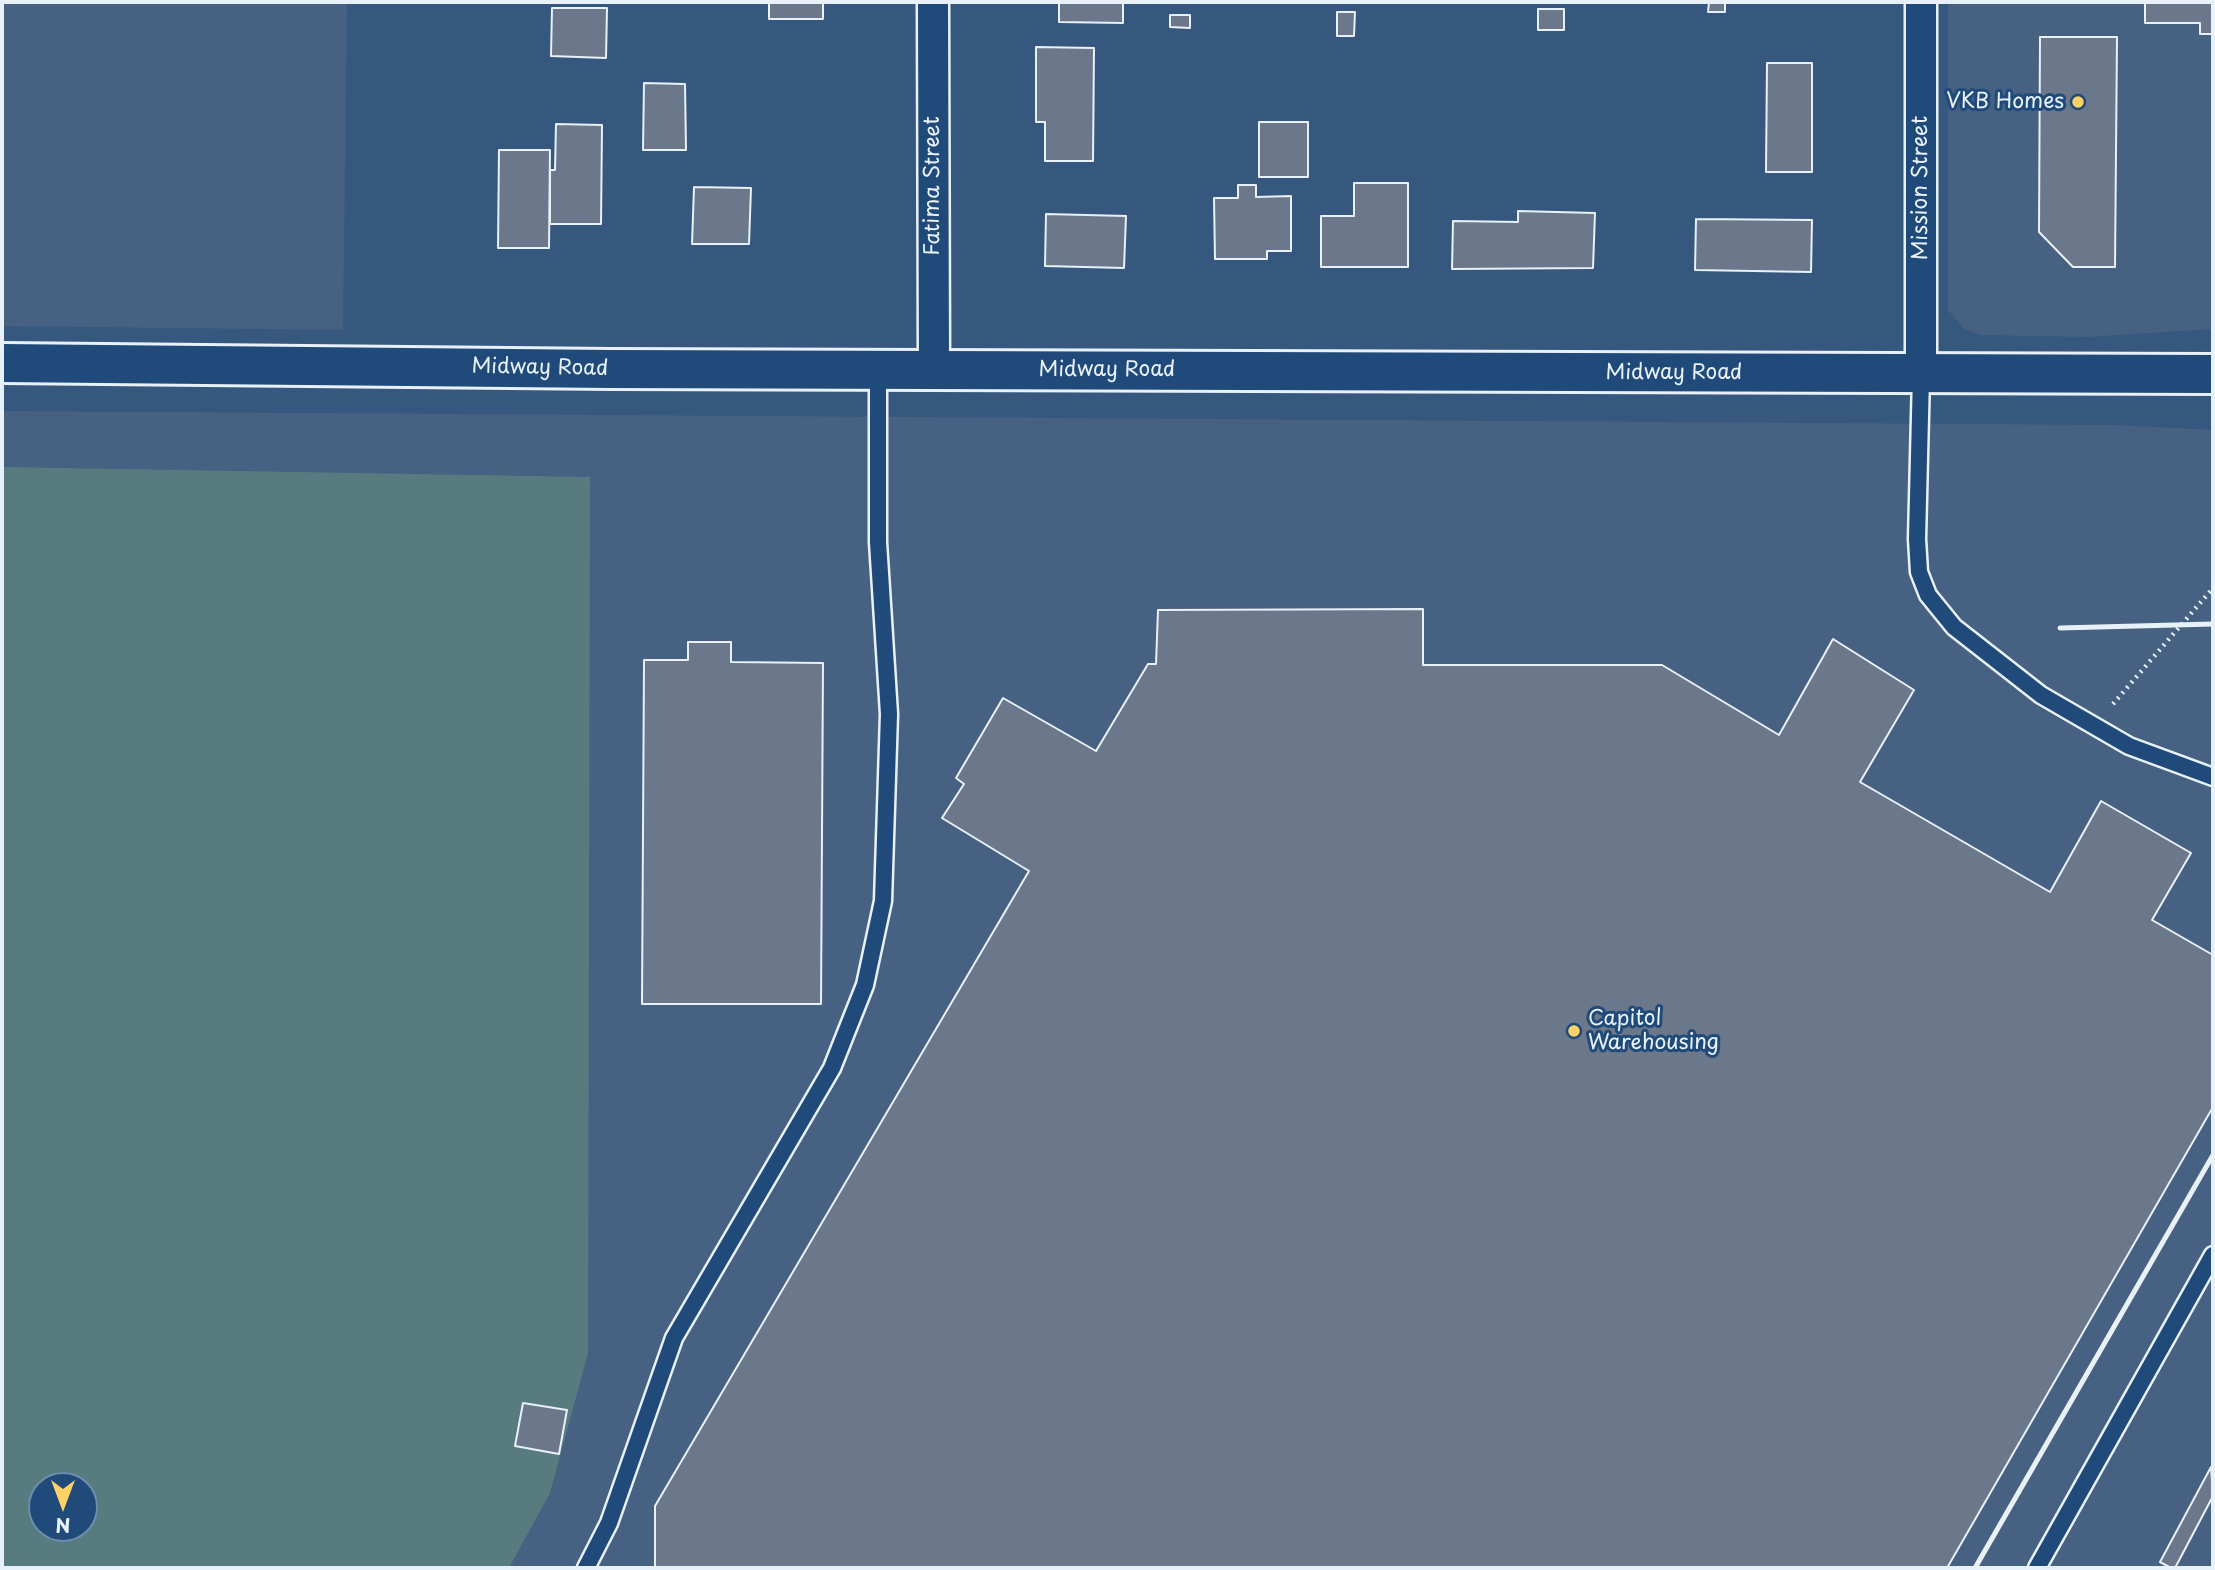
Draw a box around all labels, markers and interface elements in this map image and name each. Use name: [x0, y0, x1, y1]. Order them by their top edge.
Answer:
place label: VKB Homes: [1946, 89, 2064, 115]
marker: VKB Homes: [2070, 94, 2086, 110]
street label: Fatima Street: [920, 116, 946, 256]
street label: Mission Street: [1908, 116, 1934, 260]
street label: Midway Road: [471, 354, 609, 382]
street label: Midway Road: [1039, 357, 1175, 383]
street label: Midway Road: [1606, 360, 1742, 386]
place label: Capitol Warehousing: [1588, 1006, 1719, 1056]
marker: Capitol Warehousing: [1566, 1023, 1582, 1039]
north arrow: [28, 1472, 98, 1542]
text: N: [55, 1512, 71, 1540]

